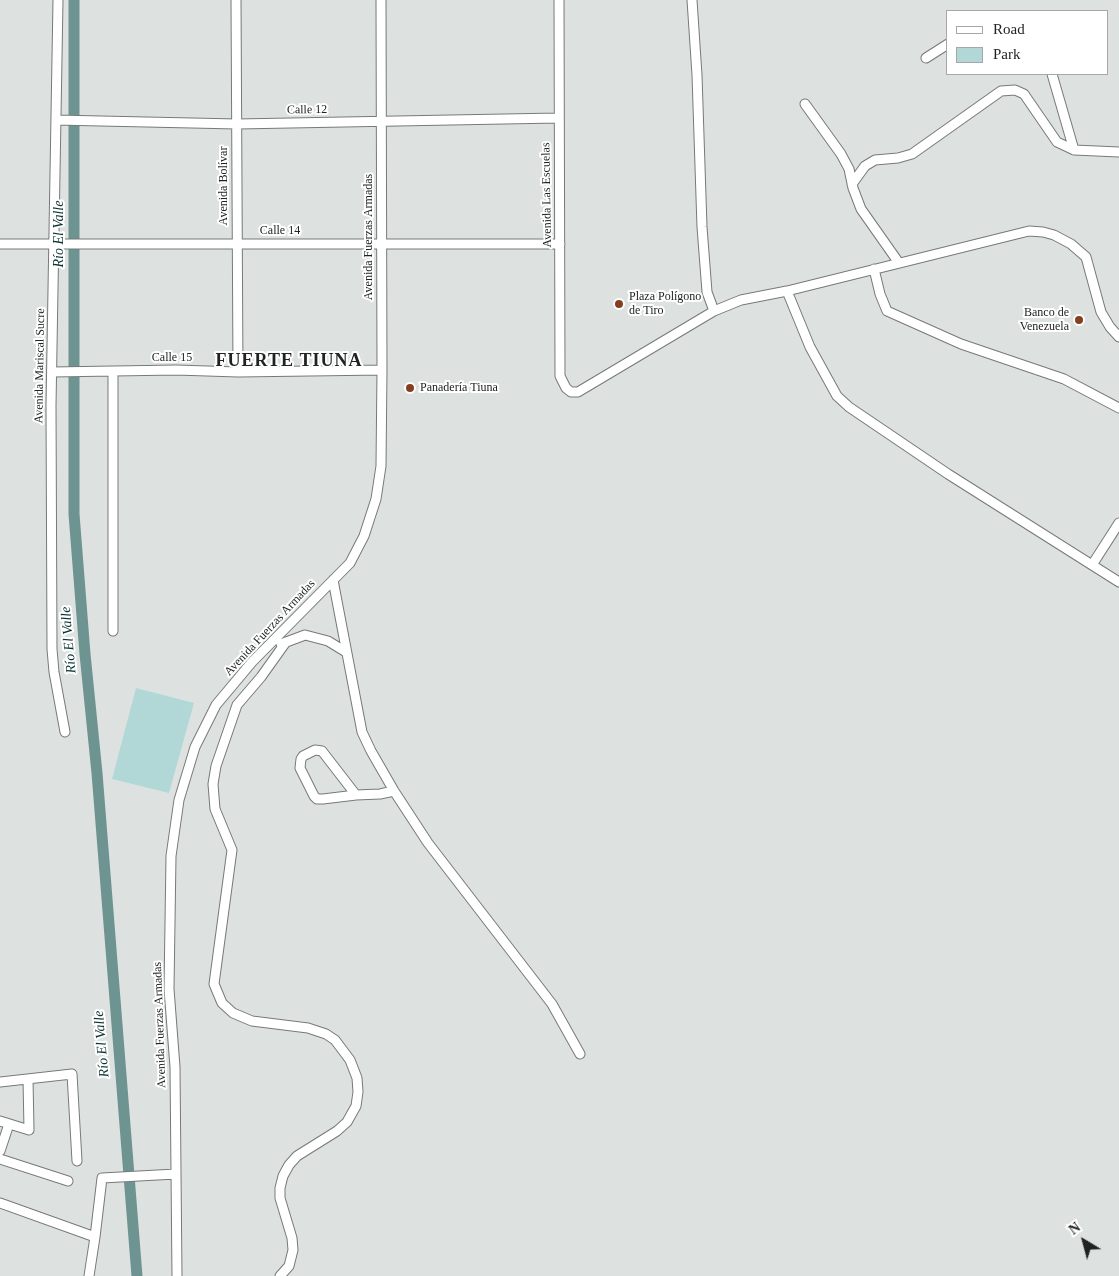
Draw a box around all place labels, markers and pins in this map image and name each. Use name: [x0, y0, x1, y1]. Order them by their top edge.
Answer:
place label: Plaza Polígono de Tiro: [629, 290, 701, 318]
marker: Plaza Polígono de Tiro: [613, 298, 625, 310]
place label: Banco de Venezuela: [1020, 306, 1069, 334]
marker: Banco de Venezuela: [1073, 314, 1085, 326]
place label: Panadería Tiuna: [420, 381, 498, 395]
marker: Panadería Tiuna: [404, 382, 416, 394]

